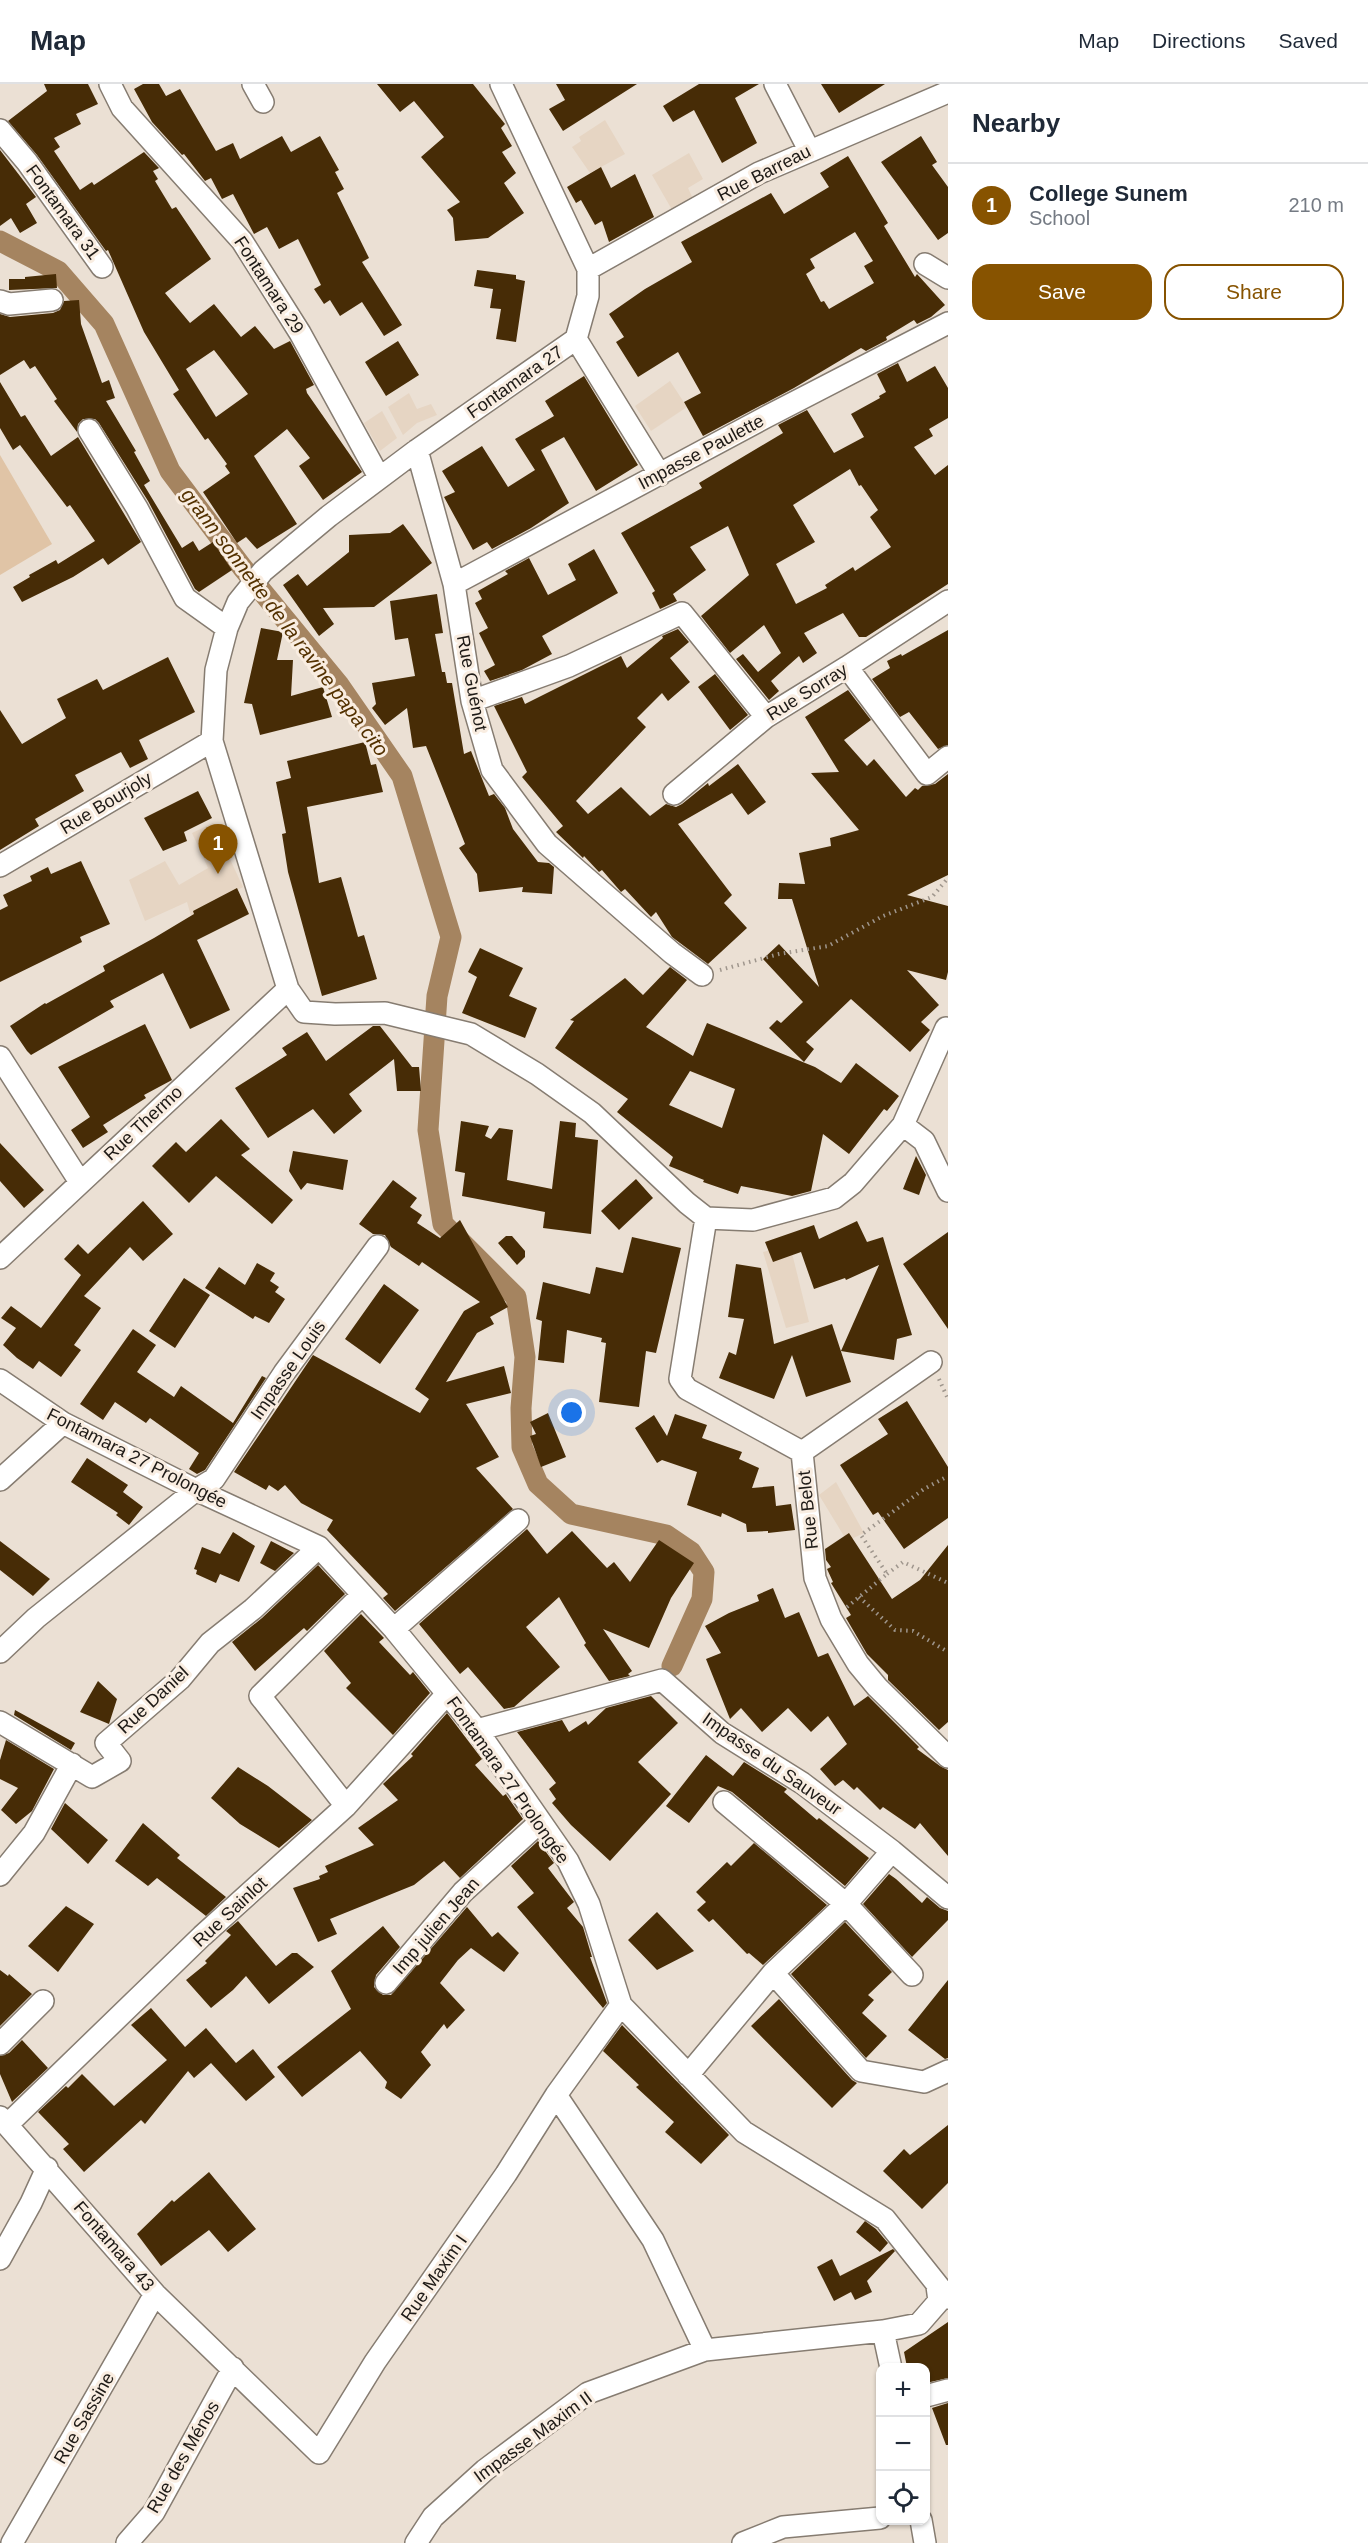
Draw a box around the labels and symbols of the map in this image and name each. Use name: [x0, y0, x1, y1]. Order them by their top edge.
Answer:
street label: Rue Barreau: [714, 141, 814, 205]
street label: Fontamara 31: [22, 161, 104, 263]
street label: Fontamara 29: [230, 233, 308, 337]
street label: Fontamara 27: [463, 342, 567, 422]
street label: Impasse Paulette: [635, 411, 767, 493]
water label: grann sonnette de la ravine papa cito: [177, 484, 393, 760]
street label: Rue Guénot: [453, 633, 491, 733]
street label: Rue Sorray: [763, 659, 851, 725]
street label: Rue Bourjoly: [57, 768, 155, 838]
pin: 1: [198, 824, 238, 874]
street label: Rue Thermo: [100, 1082, 186, 1164]
street label: Impasse Louis: [247, 1317, 329, 1423]
your location: [557, 1398, 586, 1427]
street label: Fontamara 27 Prolongée: [44, 1404, 230, 1512]
street label: Rue Belot: [794, 1470, 822, 1550]
street label: Rue Daniel: [114, 1662, 192, 1738]
street label: Fontamara 27 Prolongée: [443, 1693, 573, 1867]
street label: Impasse du Sauveur: [699, 1708, 845, 1820]
street label: Rue Sainlot: [189, 1873, 271, 1951]
street label: Imp julien Jean: [389, 1874, 483, 1978]
street label: Fontamara 43: [70, 2197, 158, 2295]
street label: Rue Maxim I: [397, 2231, 471, 2325]
street label: Rue Sassine: [50, 2369, 118, 2467]
street label: Impasse Maxim II: [470, 2387, 596, 2487]
street label: Rue des Ménos: [143, 2397, 223, 2517]

